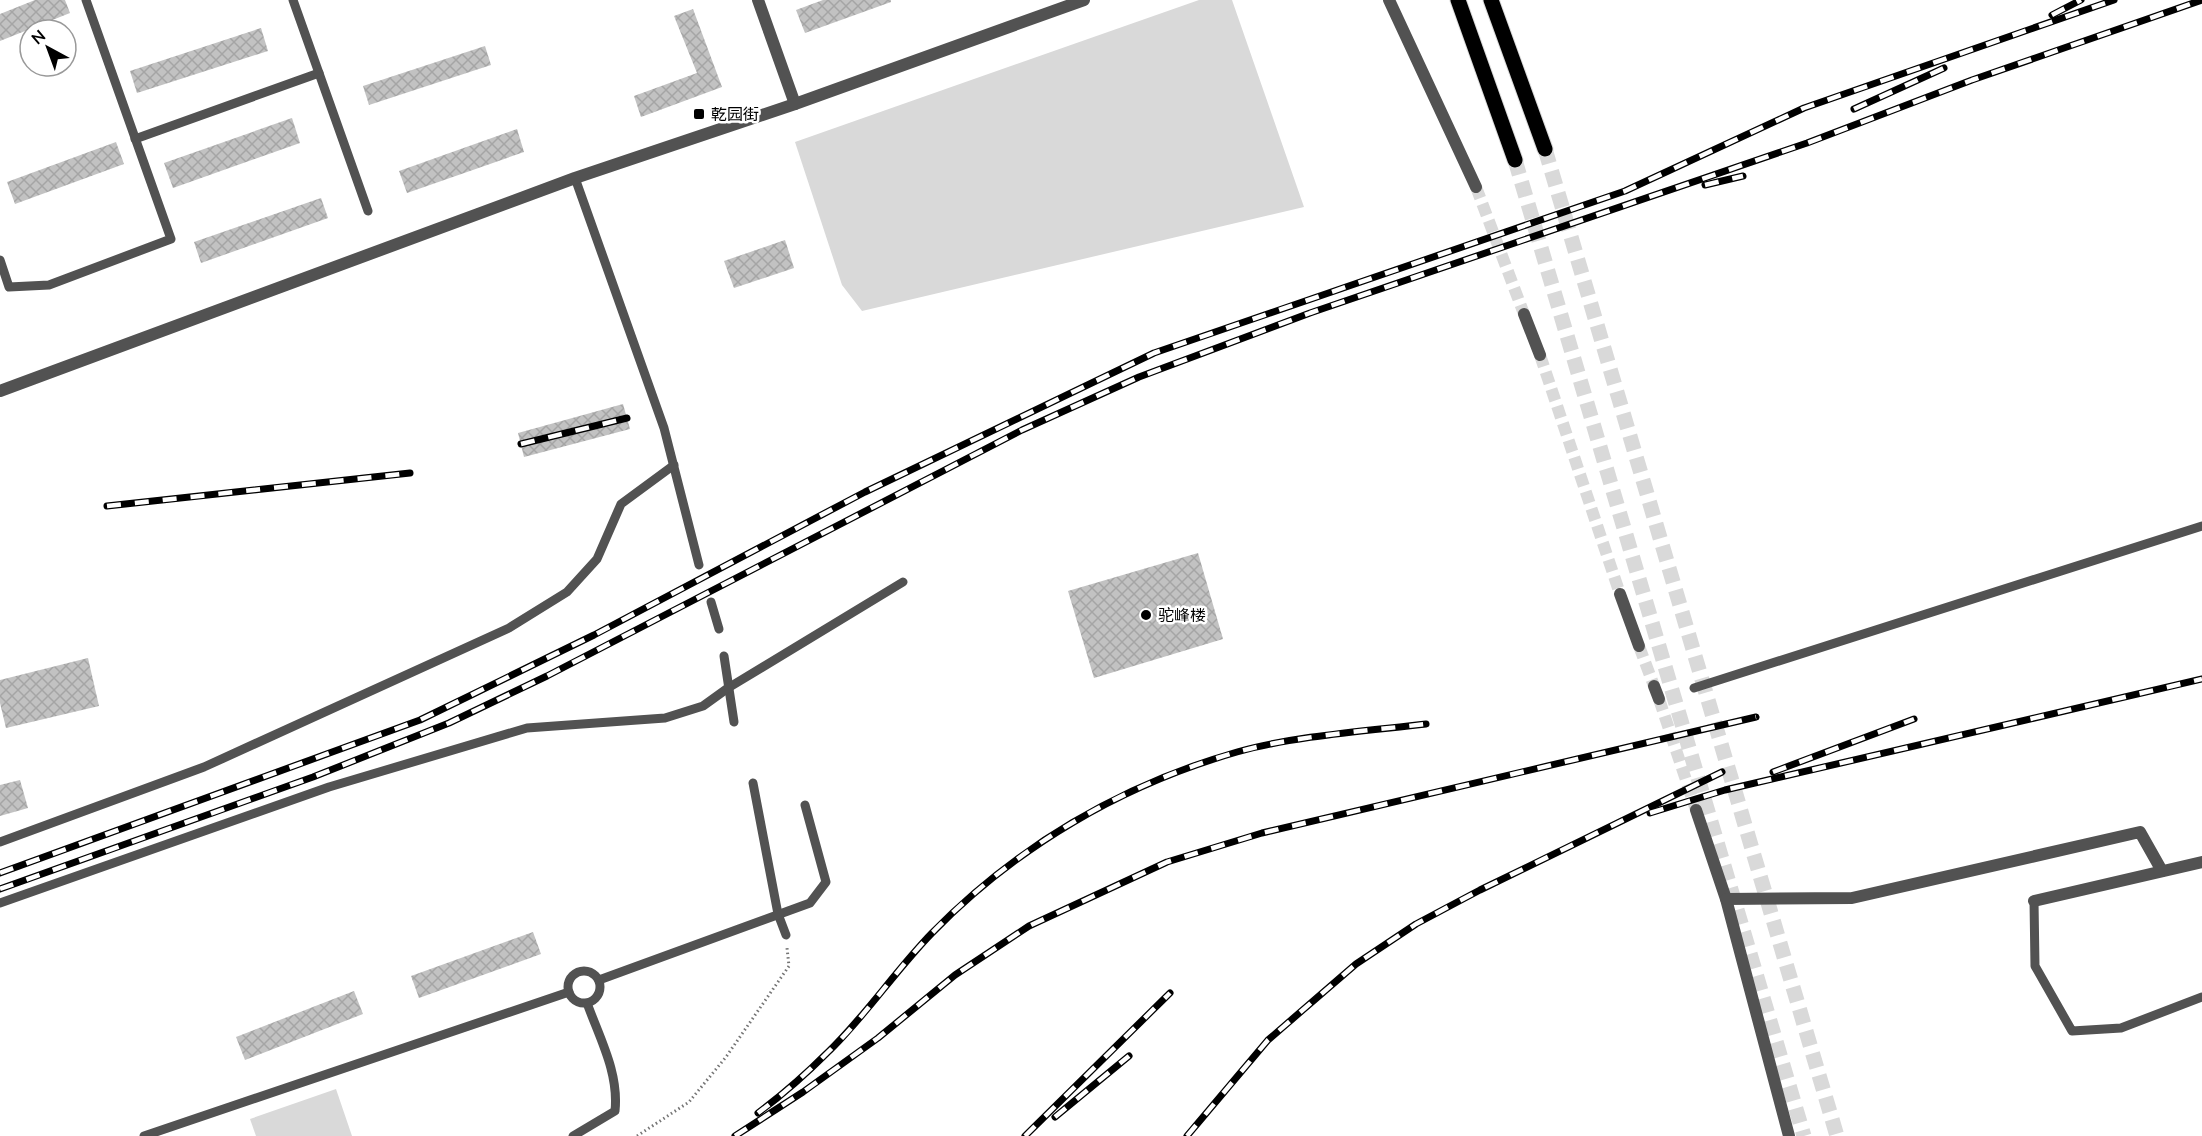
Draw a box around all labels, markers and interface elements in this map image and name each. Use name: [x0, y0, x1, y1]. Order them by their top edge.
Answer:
north arrow: [18, 18, 78, 78]
text: N: [27, 25, 49, 48]
place label: 乾园街: [711, 104, 759, 124]
marker: 乾园街: [692, 107, 706, 121]
place label: 驼峰楼: [1158, 605, 1206, 625]
marker: 驼峰楼: [1139, 608, 1153, 622]

